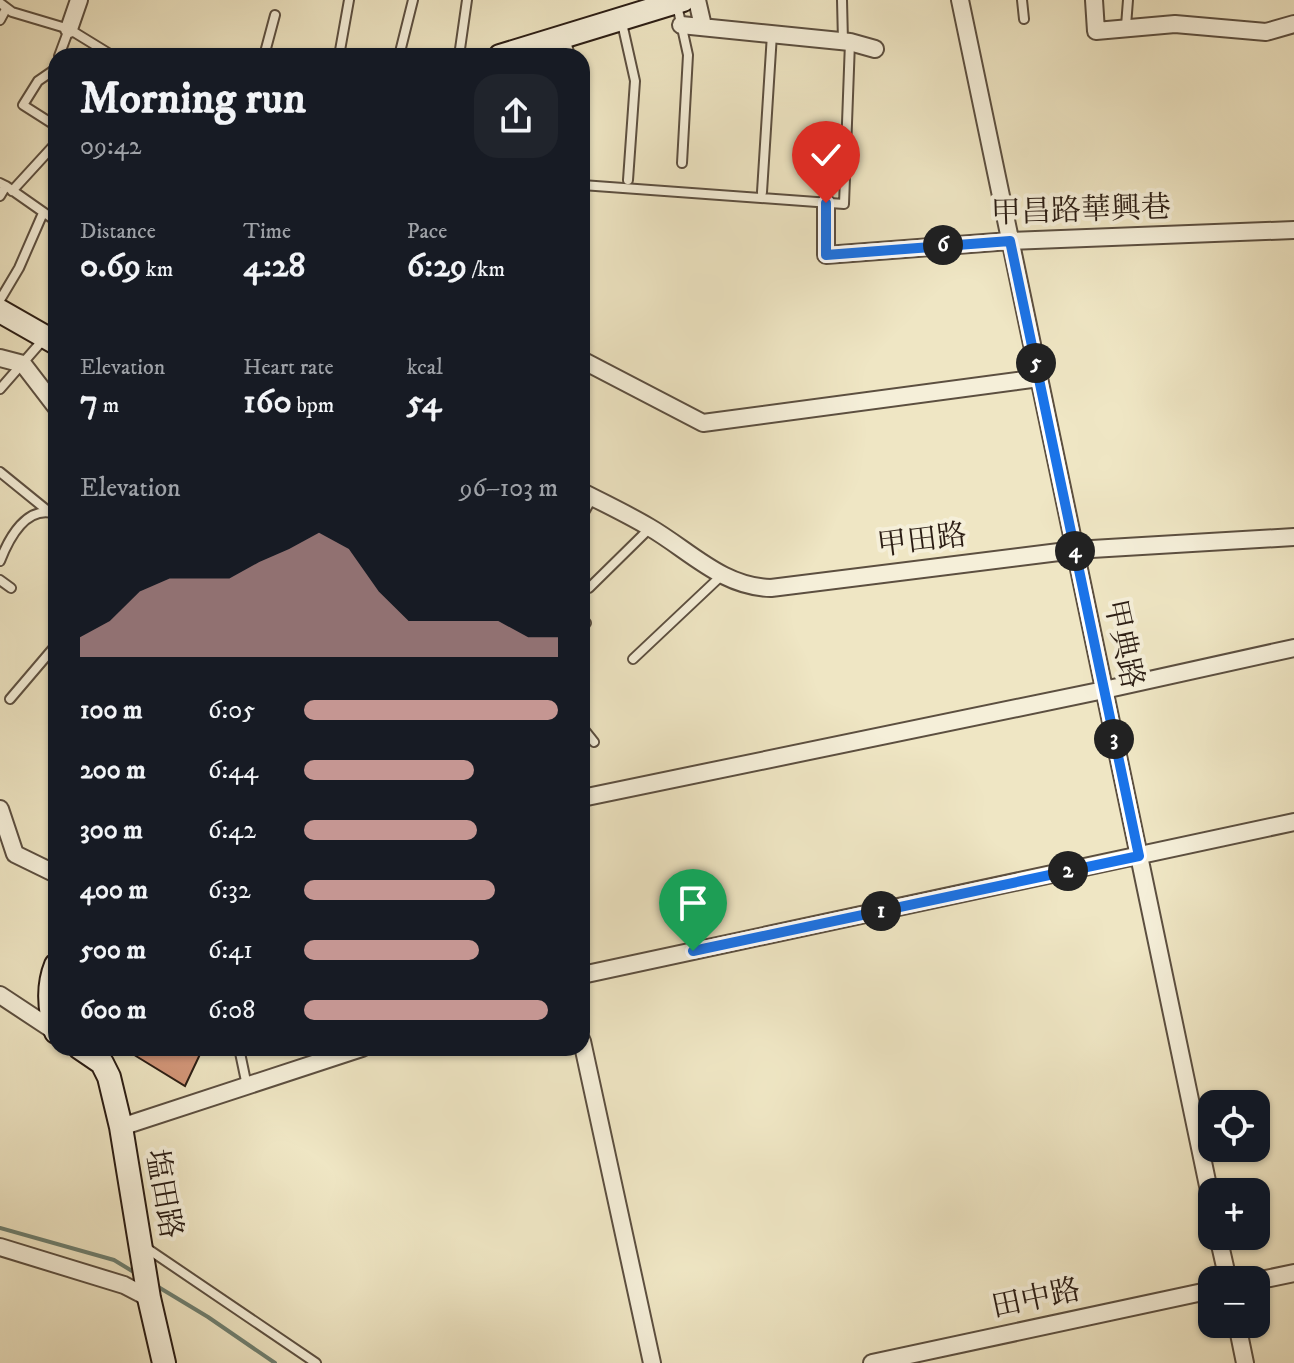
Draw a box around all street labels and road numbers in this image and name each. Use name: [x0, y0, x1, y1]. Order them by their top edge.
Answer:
street label: 甲昌路華興巷: [990, 189, 1172, 233]
street label: 甲田路: [875, 517, 969, 565]
street label: 甲典路: [1096, 596, 1150, 692]
street label: 塩田路: [137, 1146, 189, 1242]
street label: 田中路: [988, 1272, 1084, 1326]

